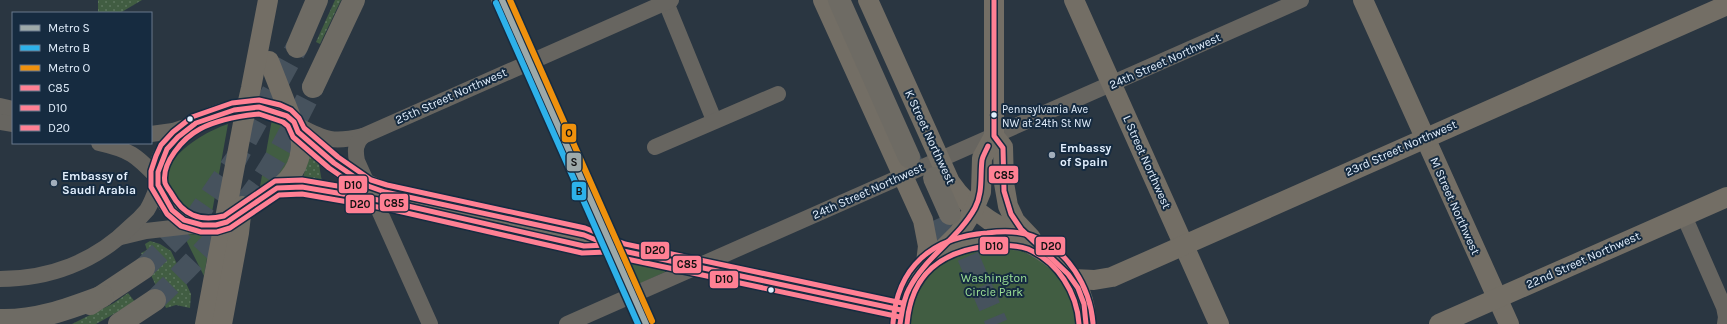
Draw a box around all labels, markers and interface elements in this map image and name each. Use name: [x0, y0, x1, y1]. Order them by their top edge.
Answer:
legend: [12, 12, 152, 144]
text: Metro S: [48, 21, 90, 35]
street label: 24th Street Northwest: [1107, 30, 1223, 92]
text: Metro B: [48, 41, 90, 55]
text: Metro O: [48, 61, 91, 75]
street label: 25th Street Northwest: [393, 65, 509, 127]
text: C85: [48, 81, 70, 95]
street label: K Street Northwest: [902, 88, 958, 187]
text: D10: [48, 101, 67, 115]
place label: Pennsylvania Ave NW at 24th St NW: [1002, 103, 1092, 130]
marker: Pennsylvania Ave NW at 24th St NW: [989, 110, 999, 120]
street label: L Street Northwest: [1120, 113, 1174, 211]
unlabelled marker: [185, 114, 195, 124]
street label: 23rd Street Northwest: [1343, 117, 1459, 179]
text: D20: [48, 121, 70, 135]
line badge: O: [561, 123, 577, 143]
text: O: [565, 127, 573, 140]
place label: Embassy of Spain: [1060, 141, 1111, 169]
marker: Embassy of Spain: [1047, 150, 1057, 160]
line badge: S: [566, 152, 582, 172]
street label: M Street Northwest: [1427, 155, 1483, 257]
text: S: [570, 156, 578, 169]
street label: 24th Street Northwest: [810, 160, 926, 222]
line badge: C85: [988, 165, 1019, 184]
place label: Embassy of Saudi Arabia: [62, 169, 136, 197]
text: C85: [994, 169, 1014, 182]
line badge: D10: [338, 175, 368, 194]
marker: Embassy of Saudi Arabia: [49, 178, 59, 188]
text: D10: [344, 179, 362, 192]
line badge: B: [571, 181, 587, 201]
text: B: [575, 185, 583, 198]
line badge: C85: [379, 193, 409, 212]
line badge: D20: [345, 194, 375, 214]
text: C85: [384, 197, 404, 210]
text: D20: [349, 198, 371, 211]
street label: 22nd Street Northwest: [1524, 228, 1643, 291]
line badge: D10: [979, 236, 1009, 255]
line badge: D20: [1035, 236, 1066, 256]
text: D10: [985, 240, 1003, 253]
text: D20: [1040, 240, 1062, 253]
line badge: D20: [640, 241, 670, 260]
text: D20: [644, 244, 666, 257]
line badge: C85: [672, 255, 702, 274]
text: C85: [677, 258, 697, 271]
line badge: D10: [709, 270, 739, 289]
park label: Washington Circle Park: [961, 271, 1027, 299]
text: D10: [715, 273, 733, 286]
unlabelled marker: [766, 285, 776, 295]

